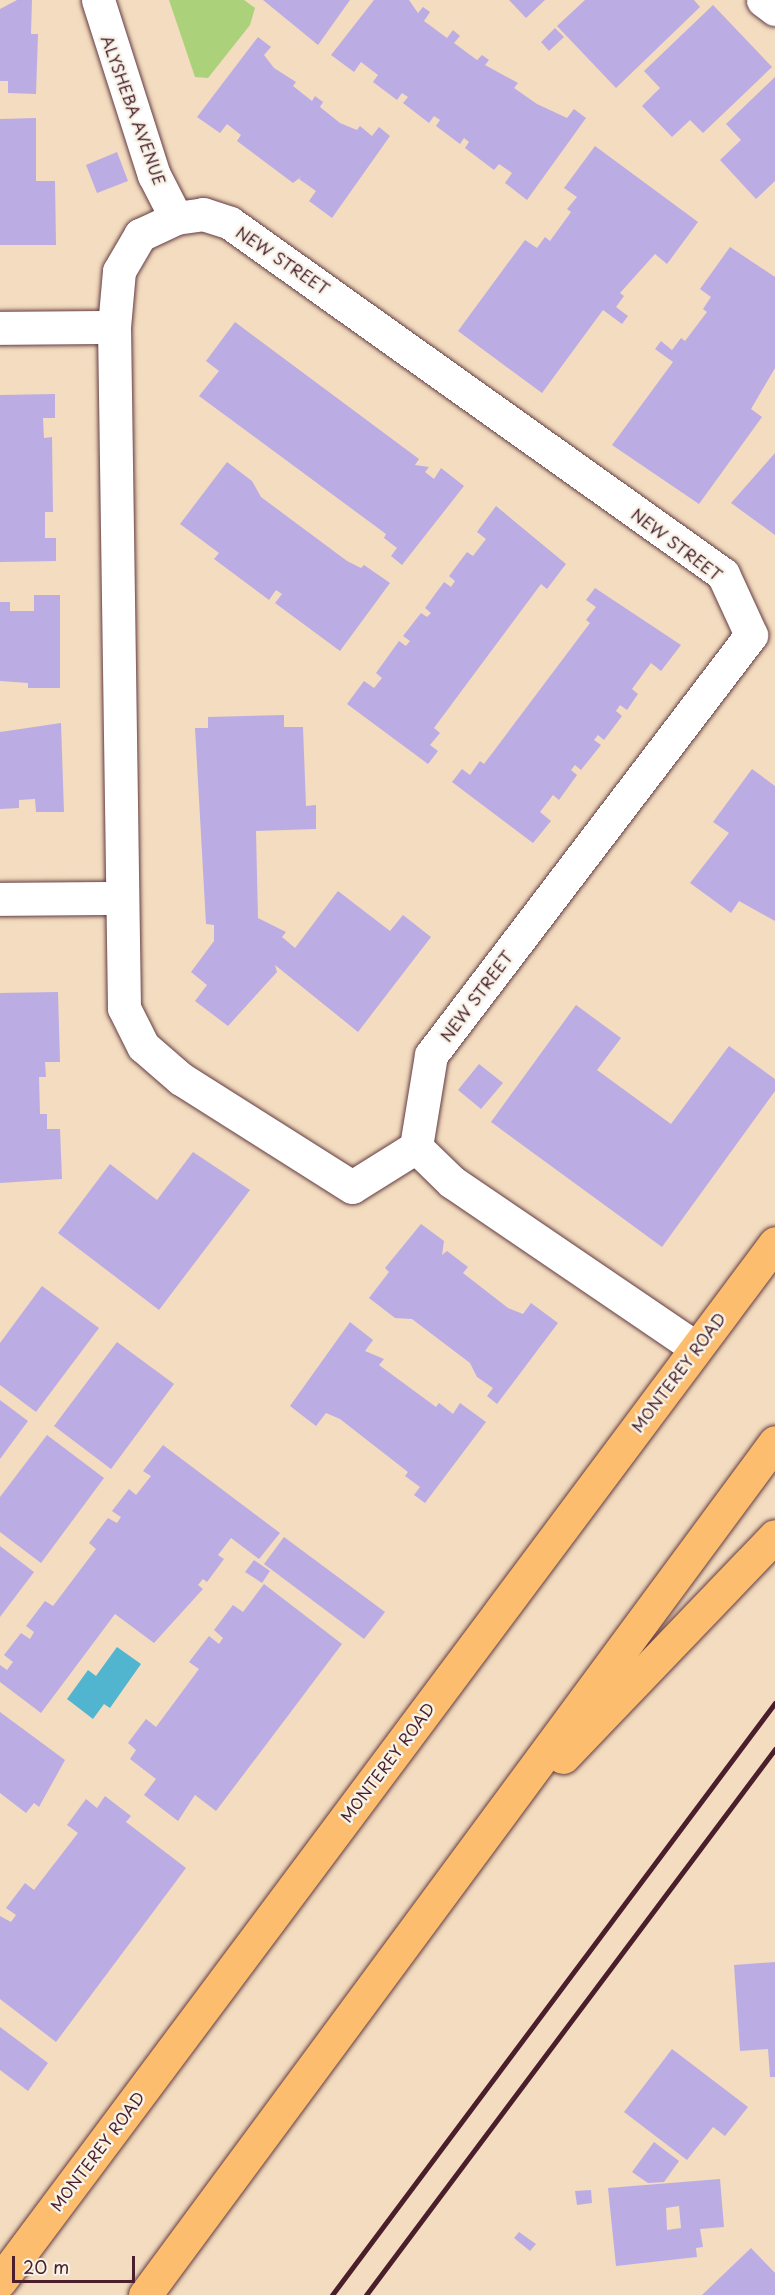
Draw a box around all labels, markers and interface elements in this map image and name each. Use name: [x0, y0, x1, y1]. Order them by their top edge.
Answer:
street label: ALYSHEBA AVENUE: [98, 33, 170, 187]
street label: NEW STREET: [233, 222, 333, 298]
street label: NEW STREET: [628, 504, 726, 584]
street label: NEW STREET: [436, 947, 516, 1045]
street label: MONTEREY ROAD: [626, 1308, 730, 1436]
street label: MONTEREY ROAD: [335, 1698, 439, 1826]
street label: MONTEREY ROAD: [45, 2087, 149, 2215]
scale bar: [15, 2244, 138, 2282]
text: 20 m: [23, 2253, 69, 2280]

